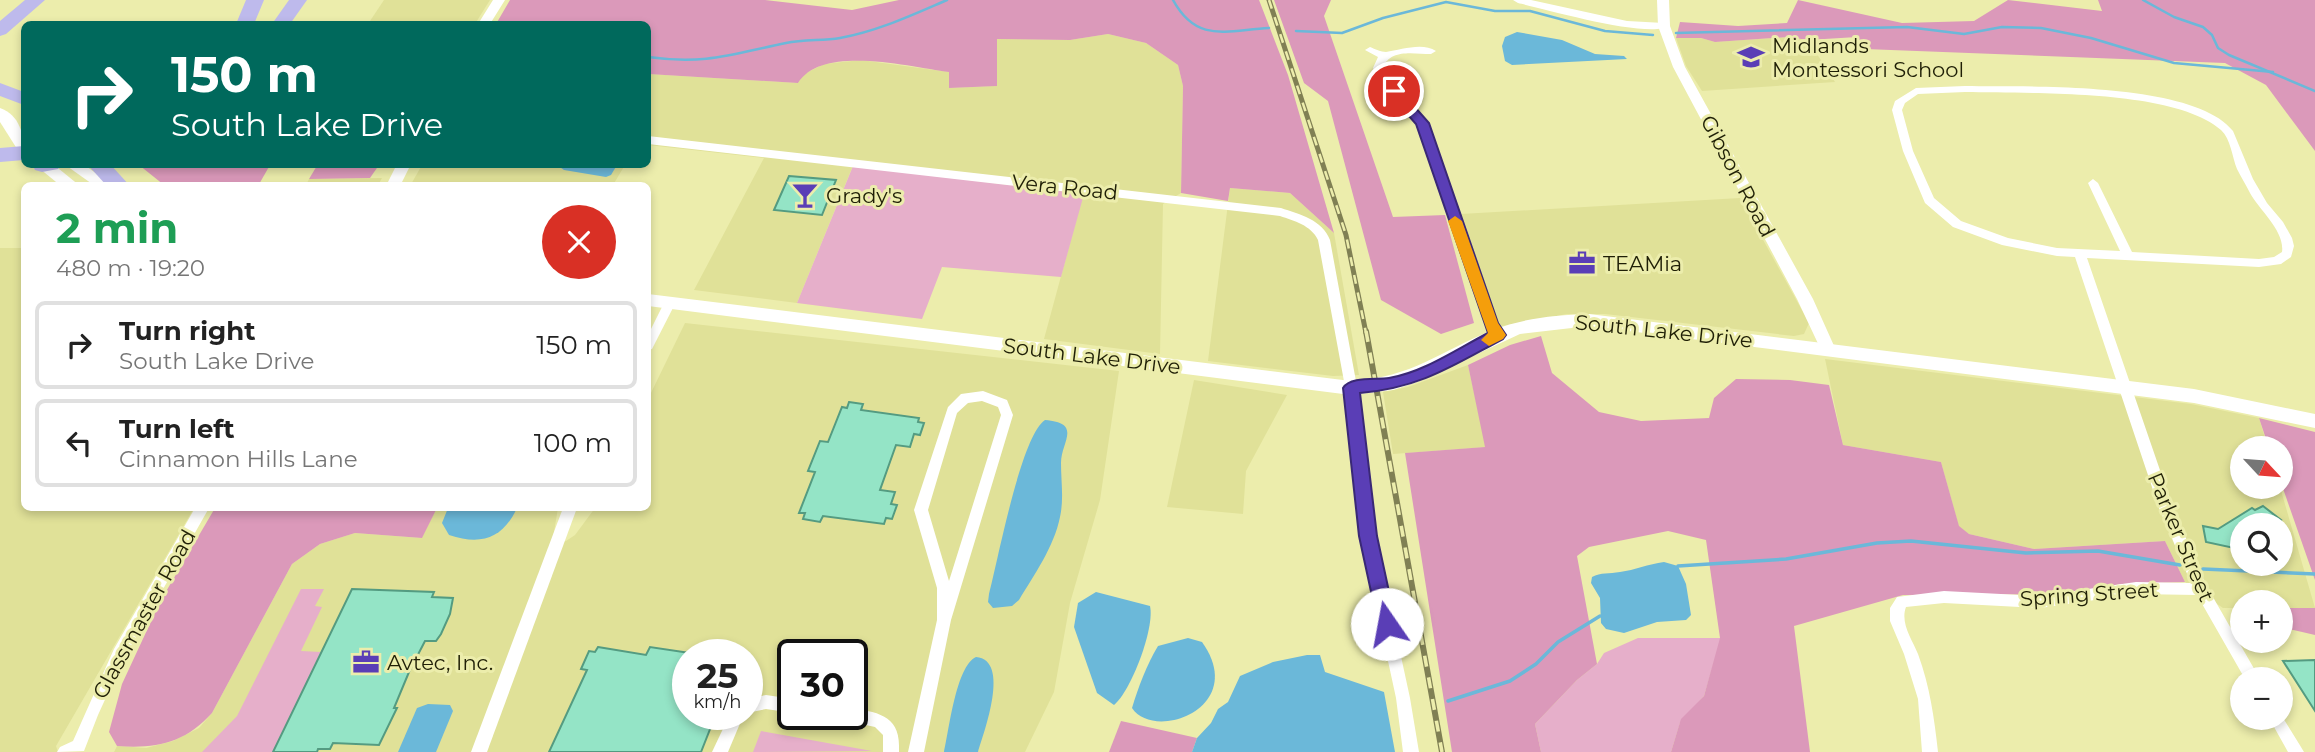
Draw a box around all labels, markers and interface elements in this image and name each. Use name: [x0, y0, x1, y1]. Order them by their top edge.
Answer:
place label: Midlands Montessori School: [1772, 33, 1964, 82]
school or university icon: Midlands Montessori School: [1736, 42, 1766, 72]
text: 150 m: [171, 45, 318, 104]
icon: right: [56, 49, 147, 140]
pin: [1364, 61, 1424, 121]
icon: arrive: [1375, 72, 1413, 110]
text: South Lake Drive: [171, 105, 443, 144]
street label: Gibson Road: [1695, 111, 1781, 241]
street label: Vera Road: [1011, 169, 1119, 205]
bar icon: Grady's: [790, 180, 820, 210]
place label: Grady's: [826, 183, 902, 208]
text: 2 min: [56, 202, 178, 254]
button: close: [542, 205, 616, 279]
office icon: TEAMia: [1567, 248, 1597, 278]
place label: TEAMia: [1603, 251, 1682, 276]
text: 480 m · 19:20: [56, 254, 205, 282]
street label: South Lake Drive: [1574, 309, 1754, 353]
text: Turn right: [119, 315, 255, 347]
icon: right: [60, 326, 98, 364]
text: 150 m: [536, 329, 612, 361]
street label: South Lake Drive: [1002, 333, 1182, 379]
text: South Lake Drive: [119, 347, 314, 375]
text: Turn left: [119, 413, 235, 445]
icon: left: [60, 424, 98, 462]
text: 100 m: [534, 427, 612, 459]
north arrow: [2230, 436, 2292, 499]
map controls: [2230, 436, 2293, 730]
text: Cinnamon Hills Lane: [119, 445, 358, 473]
street label: Parker Street: [2143, 469, 2219, 605]
button: search: [2230, 513, 2293, 576]
street label: Glassmaster Road: [87, 525, 201, 703]
street label: Spring Street: [2019, 577, 2159, 611]
position arrow: [1350, 587, 1424, 661]
button: +: [2230, 590, 2293, 653]
speed limit sign: 30: [777, 639, 868, 730]
office icon: Avtec, Inc.: [351, 647, 381, 677]
place label: Avtec, Inc.: [387, 650, 493, 675]
text: 25: [697, 654, 738, 697]
button: −: [2230, 667, 2293, 730]
text: km/h: [693, 691, 742, 713]

